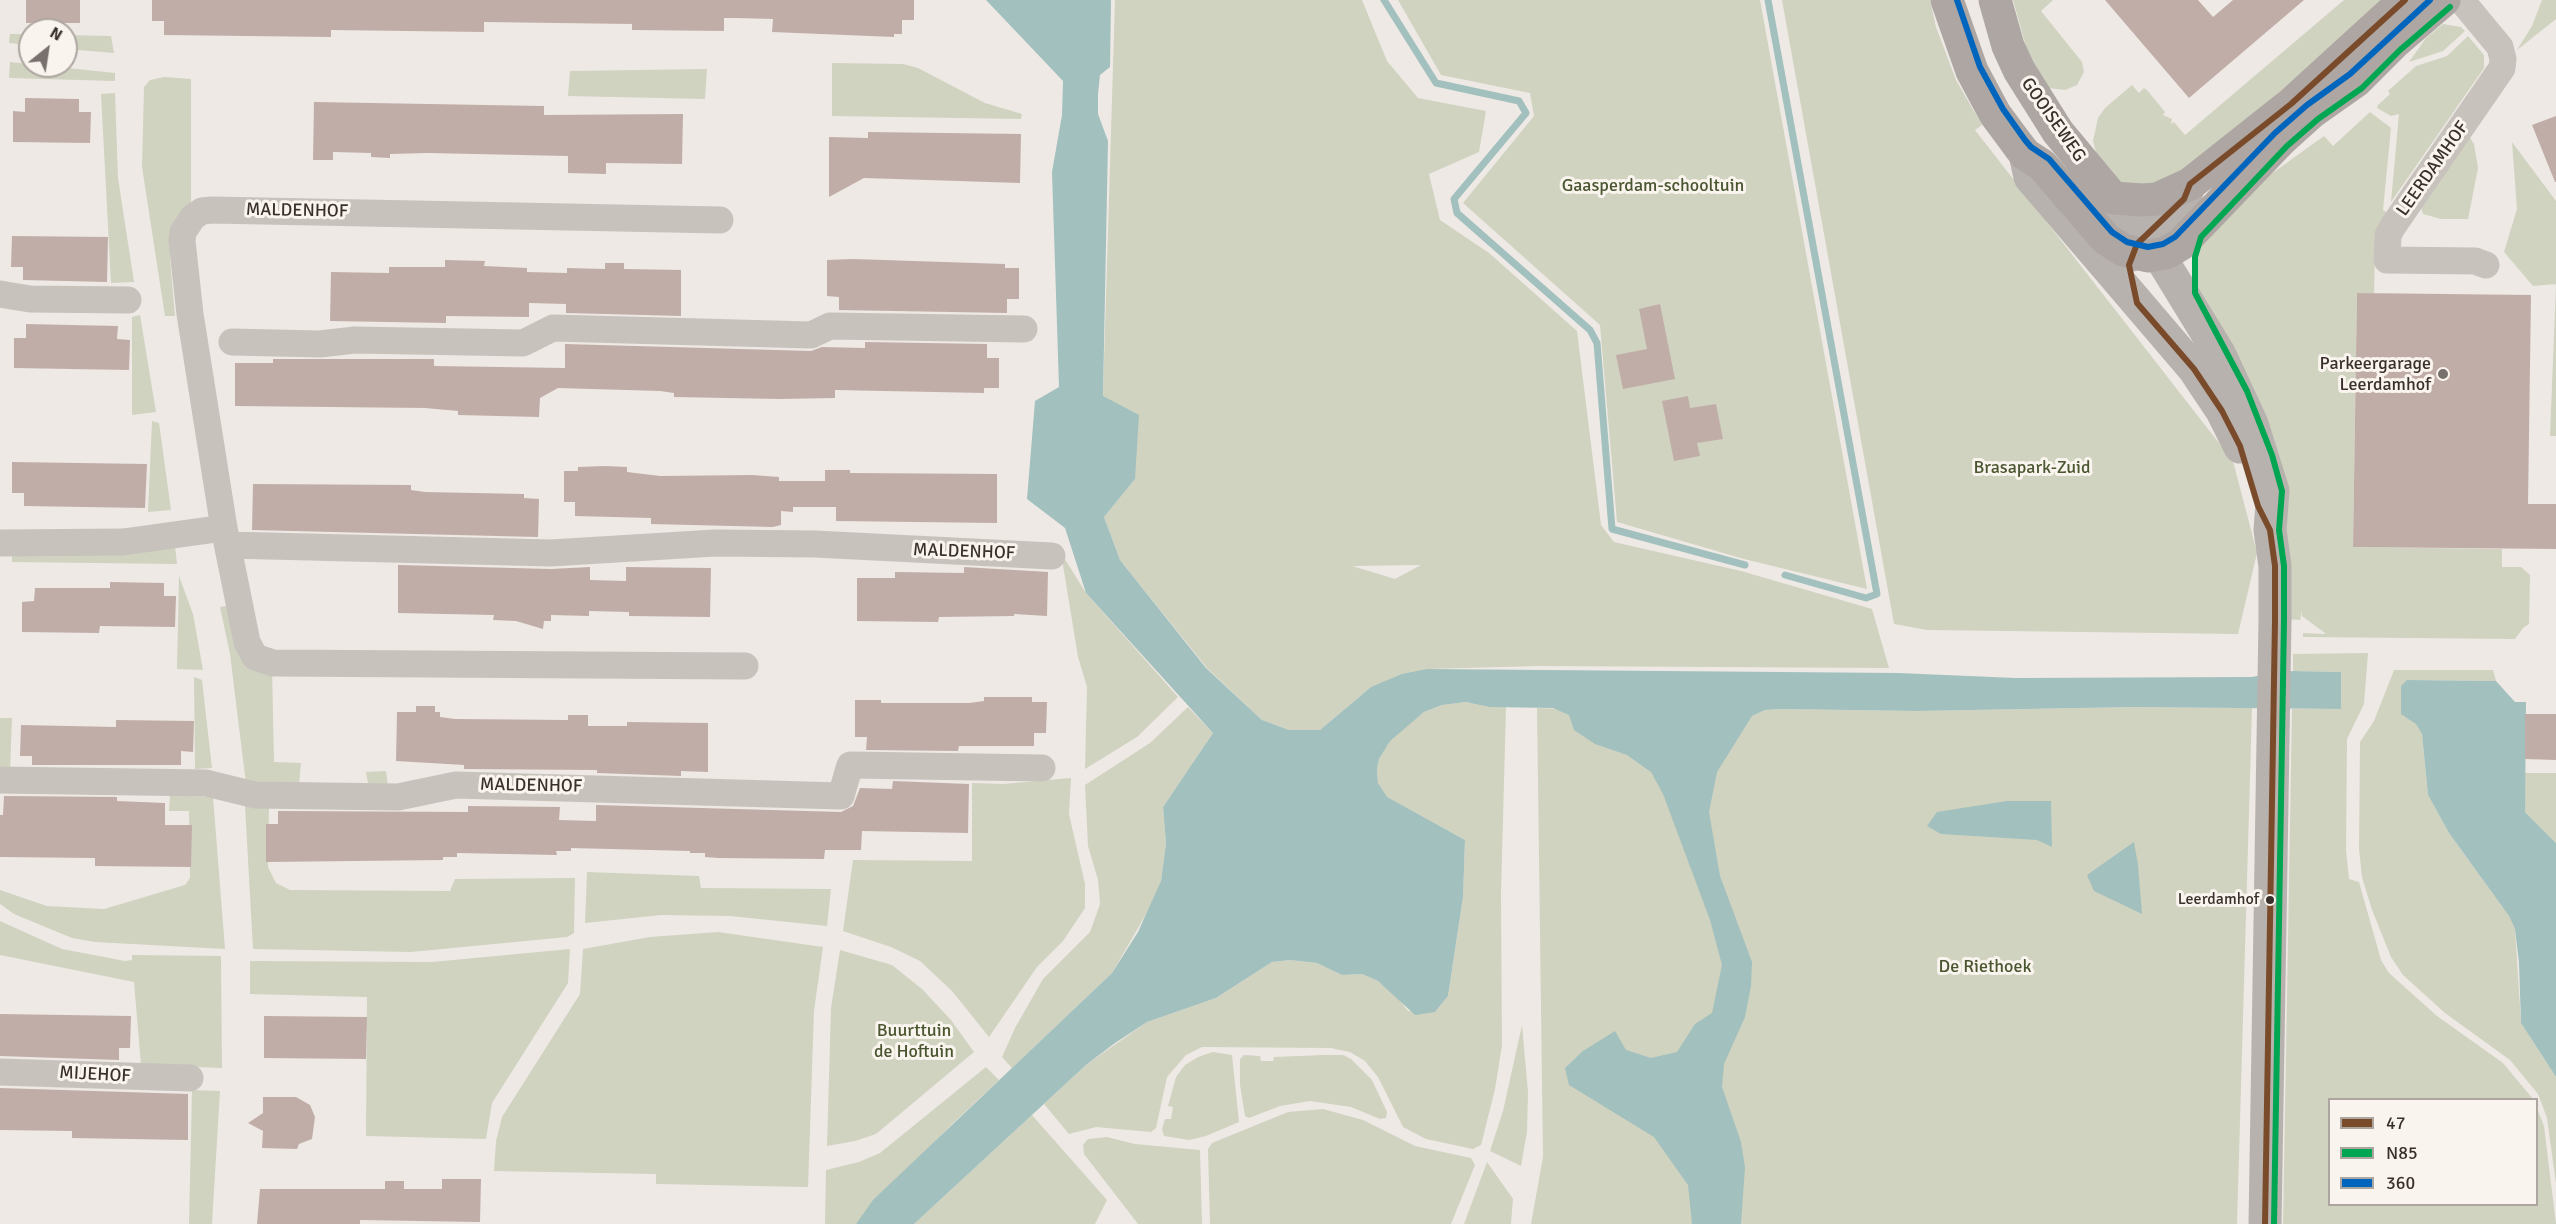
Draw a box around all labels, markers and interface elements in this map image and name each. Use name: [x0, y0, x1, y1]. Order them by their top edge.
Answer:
north arrow: [18, 18, 78, 78]
text: N: [46, 23, 66, 46]
street label: GOOISEWEG: [2016, 74, 2090, 166]
street label: LEERDAMHOF: [2392, 117, 2474, 221]
park label: Gaasperdam-schooltuin: [1562, 175, 1744, 197]
street label: MALDENHOF: [246, 199, 348, 223]
place label: Parkeergarage Leerdamhof: [2320, 353, 2431, 395]
marker: Parkeergarage Leerdamhof: [2436, 367, 2450, 381]
park label: Brasapark-Zuid: [1974, 457, 2090, 479]
street label: MALDENHOF: [913, 539, 1015, 565]
street label: MALDENHOF: [480, 774, 582, 798]
place label: Leerdamhof: [2178, 890, 2259, 910]
marker: Leerdamhof: [2264, 894, 2276, 906]
park label: De Riethoek: [1939, 956, 2031, 978]
park label: Buurttuin de Hoftuin: [874, 1020, 954, 1062]
street label: MIJEHOF: [59, 1062, 131, 1088]
legend: [2328, 1098, 2538, 1206]
text: 47: [2386, 1112, 2405, 1134]
text: N85: [2386, 1142, 2418, 1164]
text: 360: [2386, 1172, 2415, 1194]

